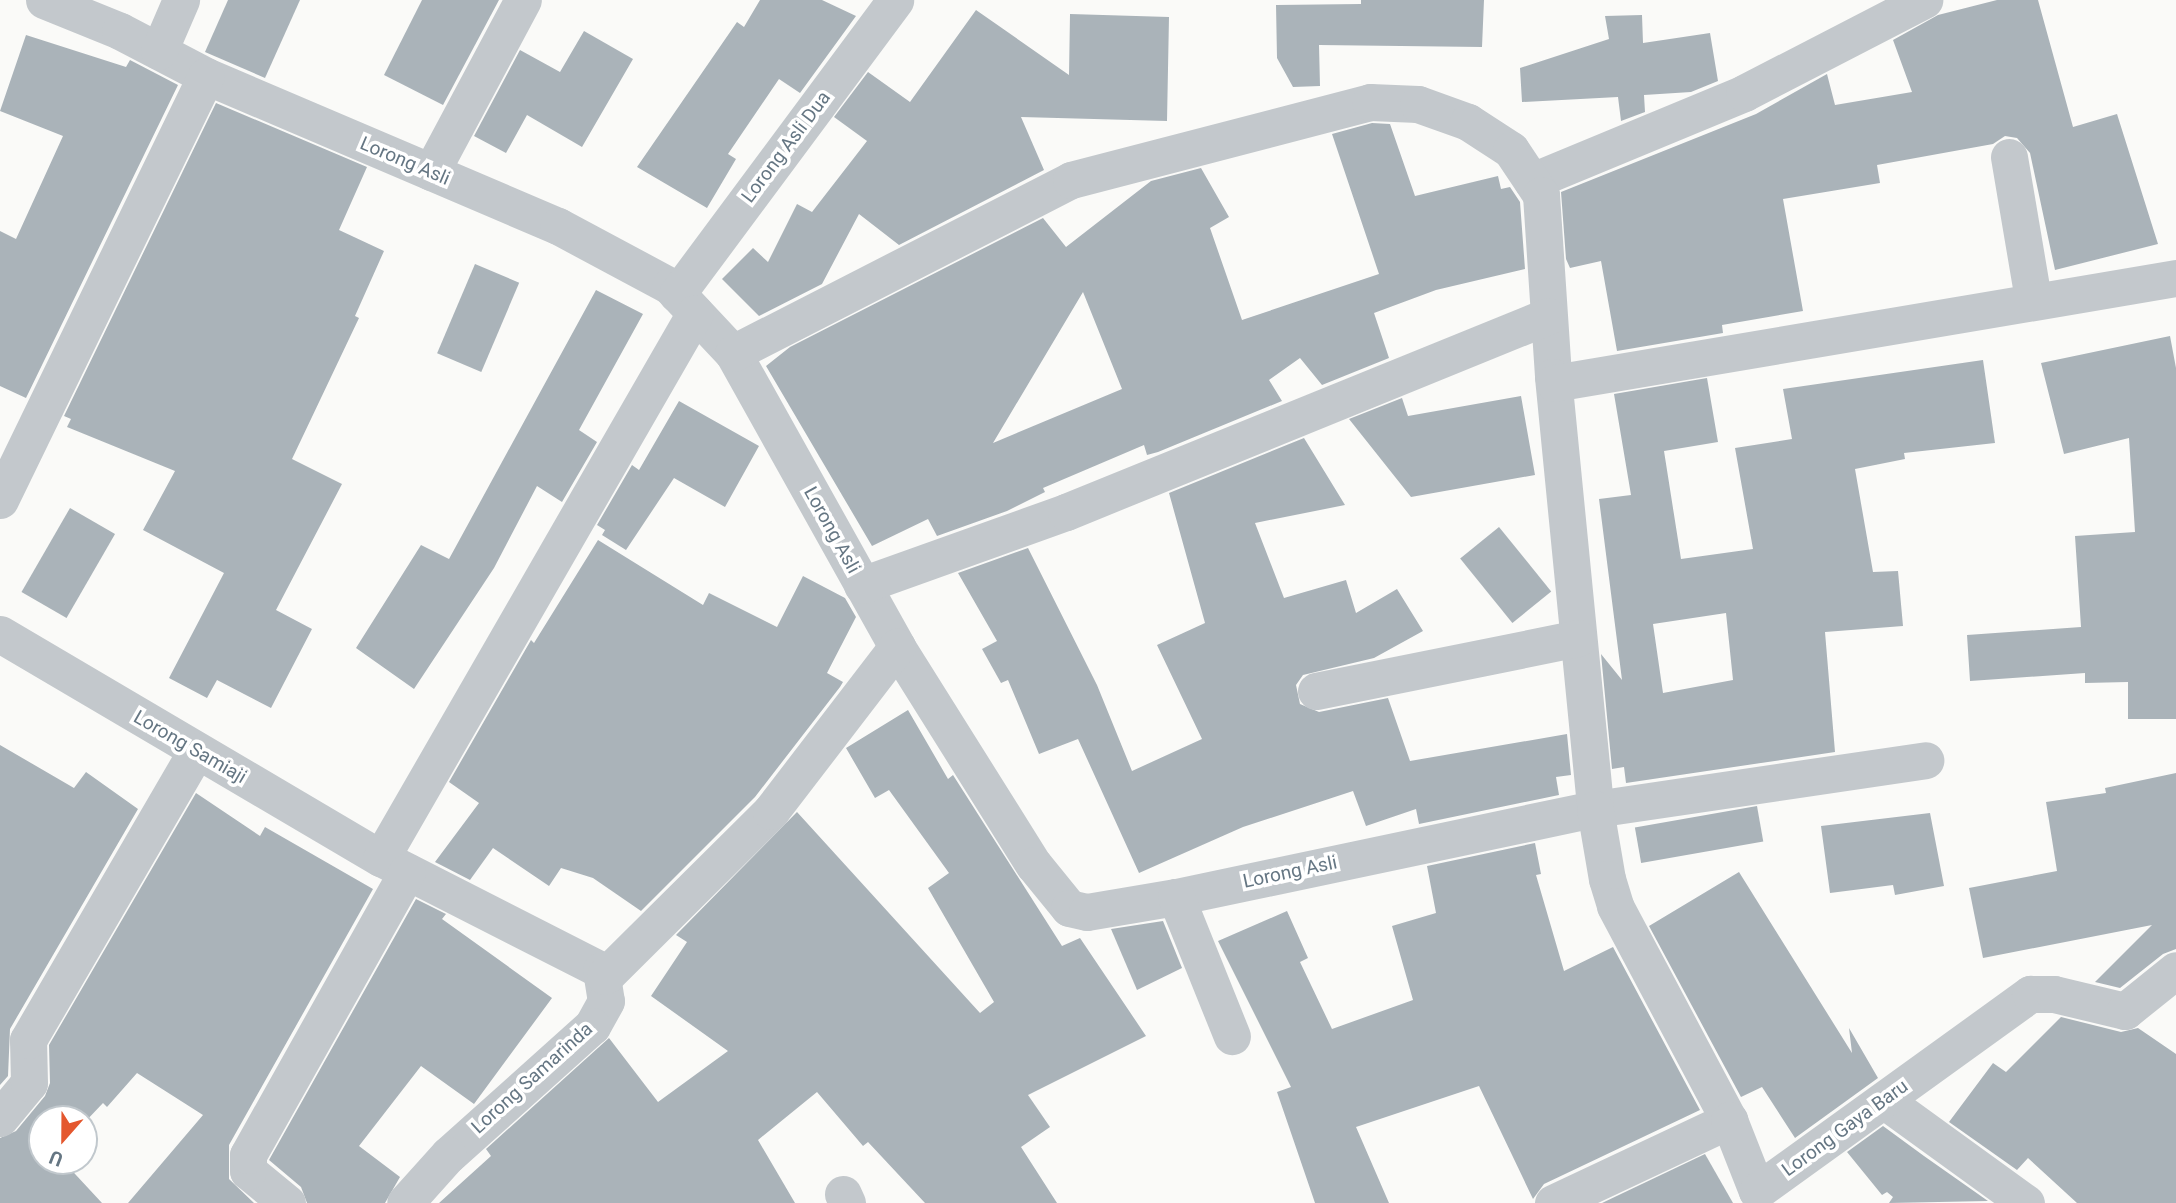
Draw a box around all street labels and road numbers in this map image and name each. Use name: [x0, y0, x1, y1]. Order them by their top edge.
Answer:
street label: Lorong Asli Dua: [737, 87, 835, 207]
street label: Lorong Asli: [357, 132, 453, 190]
street label: Lorong Asli: [799, 483, 865, 577]
street label: Lorong Samiaji: [130, 706, 250, 788]
street label: Lorong Asli: [1241, 851, 1339, 893]
street label: Lorong Samarinda: [467, 1018, 597, 1138]
street label: Lorong Gaya Baru: [1778, 1075, 1912, 1181]

